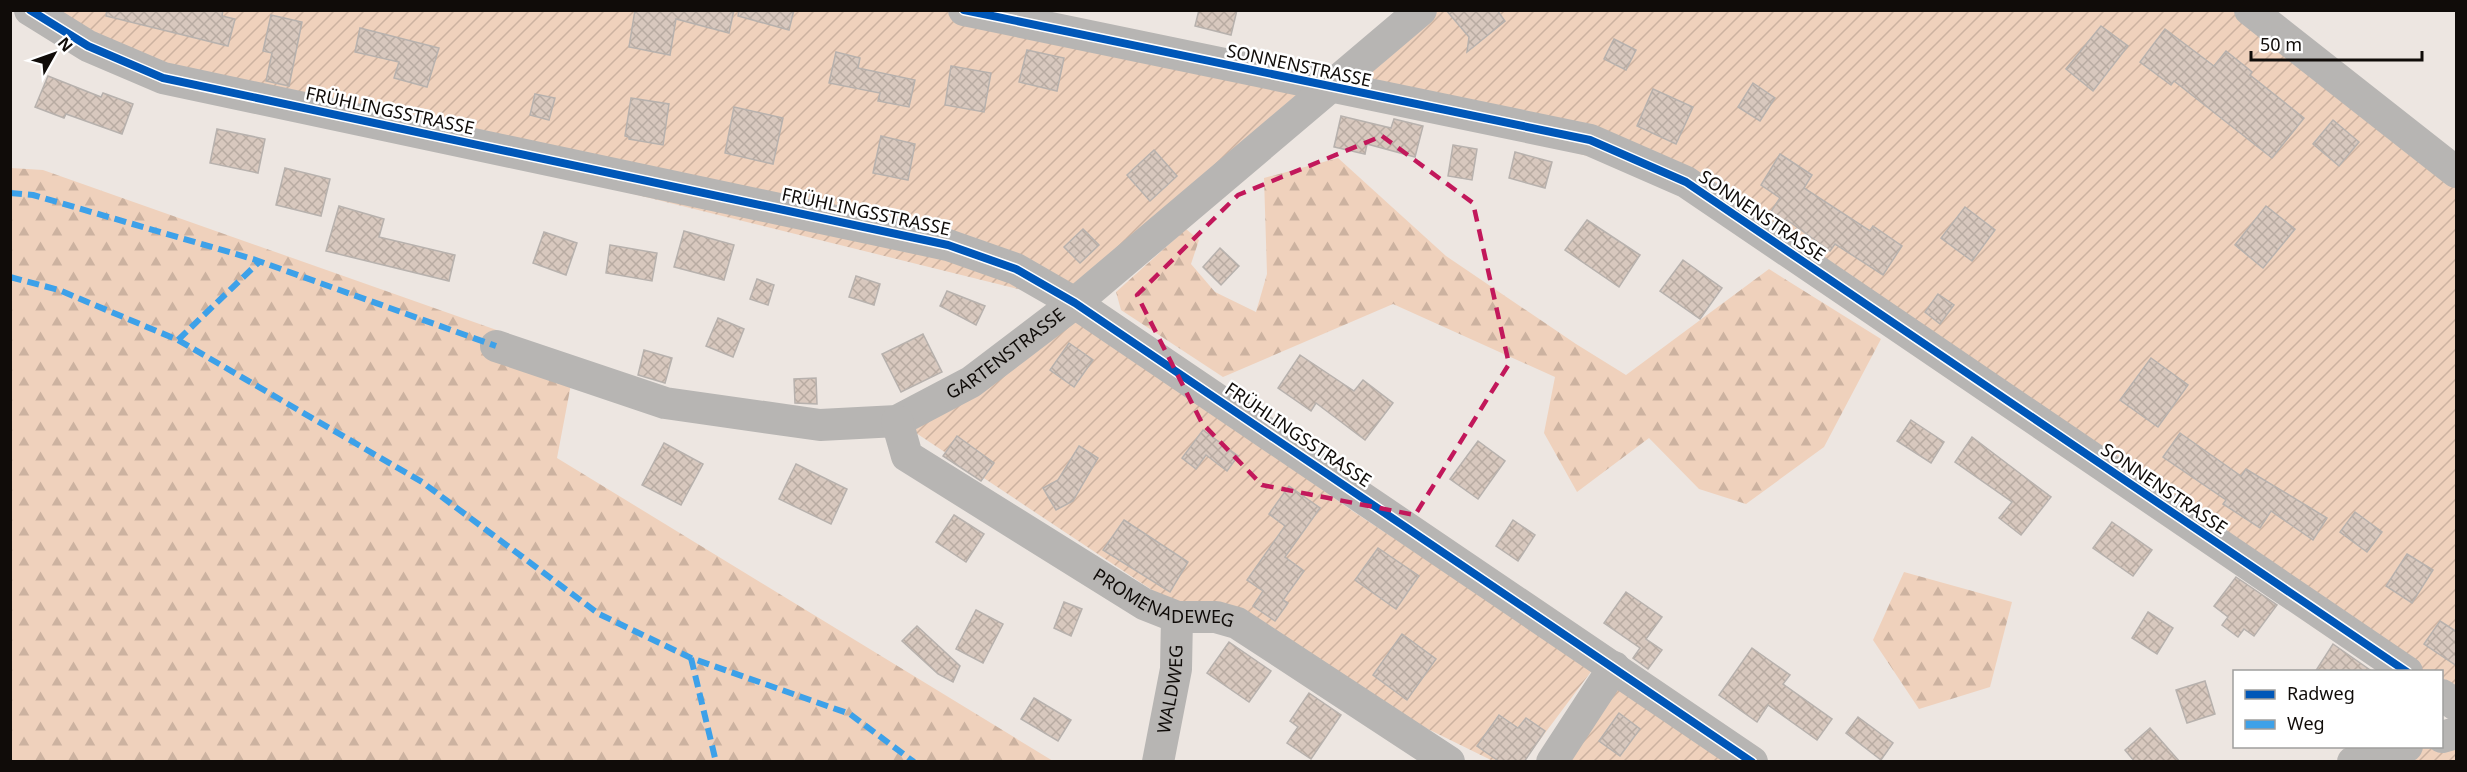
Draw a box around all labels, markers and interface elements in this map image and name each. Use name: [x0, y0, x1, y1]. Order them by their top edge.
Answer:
north arrow: [24, 24, 84, 84]
scale bar: [2251, 24, 2422, 62]
text: N: [53, 32, 78, 56]
text: 50 m: [2260, 32, 2302, 56]
street label: SONNENSTRASSE: [1225, 38, 1374, 92]
street label: FRÜHLINGSSTRASSE: [304, 80, 477, 140]
street label: SONNENSTRASSE: [1695, 164, 1830, 266]
street label: FRÜHLINGSSTRASSE: [780, 181, 953, 241]
street label: GARTENSTRASSE: [941, 302, 1069, 404]
street label: FRÜHLINGSSTRASSE: [1221, 376, 1376, 492]
street label: SONNENSTRASSE: [2097, 437, 2232, 539]
street label: PROMENADEWEG: [1089, 562, 1237, 633]
street label: WALDWEG: [1151, 645, 1187, 736]
legend: [2233, 670, 2443, 748]
text: Radweg: [2287, 681, 2355, 705]
text: Weg: [2287, 711, 2325, 735]

